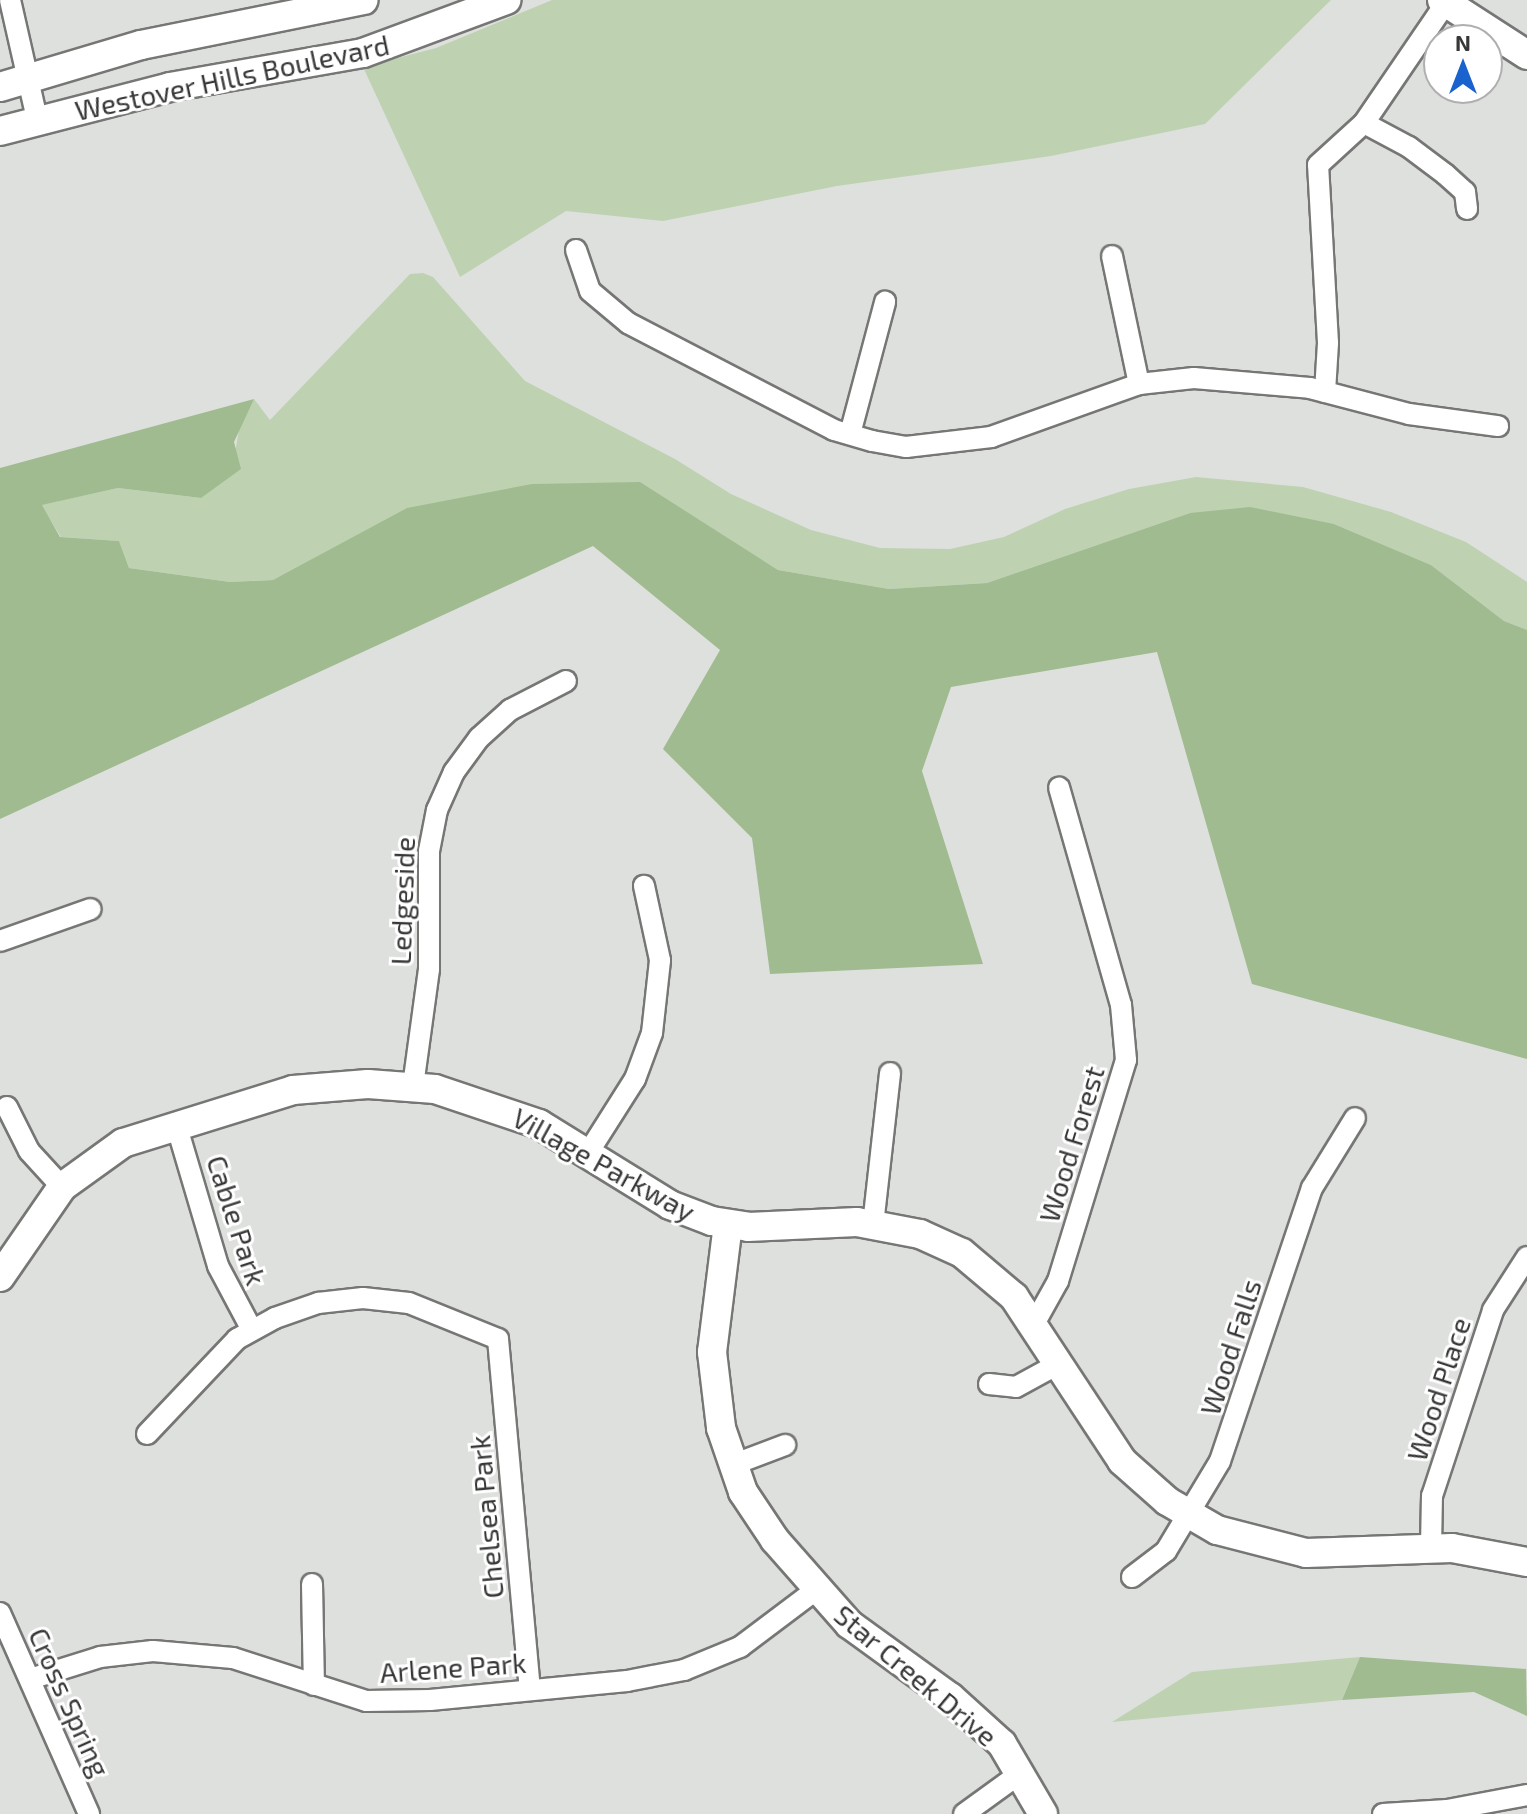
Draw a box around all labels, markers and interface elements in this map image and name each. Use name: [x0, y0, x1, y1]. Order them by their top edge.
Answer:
north arrow: [1423, 24, 1503, 104]
street label: Westover Hills Boulevard: [71, 27, 393, 127]
text: N: [1455, 29, 1471, 55]
street label: Ledgeside: [383, 836, 421, 966]
street label: Wood Forest: [1031, 1062, 1111, 1226]
street label: Village Parkway: [507, 1100, 701, 1228]
street label: Cable Park: [200, 1151, 274, 1289]
street label: Wood Falls: [1192, 1275, 1268, 1419]
street label: Wood Place: [1399, 1313, 1477, 1465]
street label: Chelsea Park: [462, 1434, 510, 1600]
street label: Star Creek Drive: [827, 1597, 1005, 1753]
street label: Cross Spring: [22, 1622, 118, 1782]
street label: Arlene Park: [379, 1645, 527, 1689]

